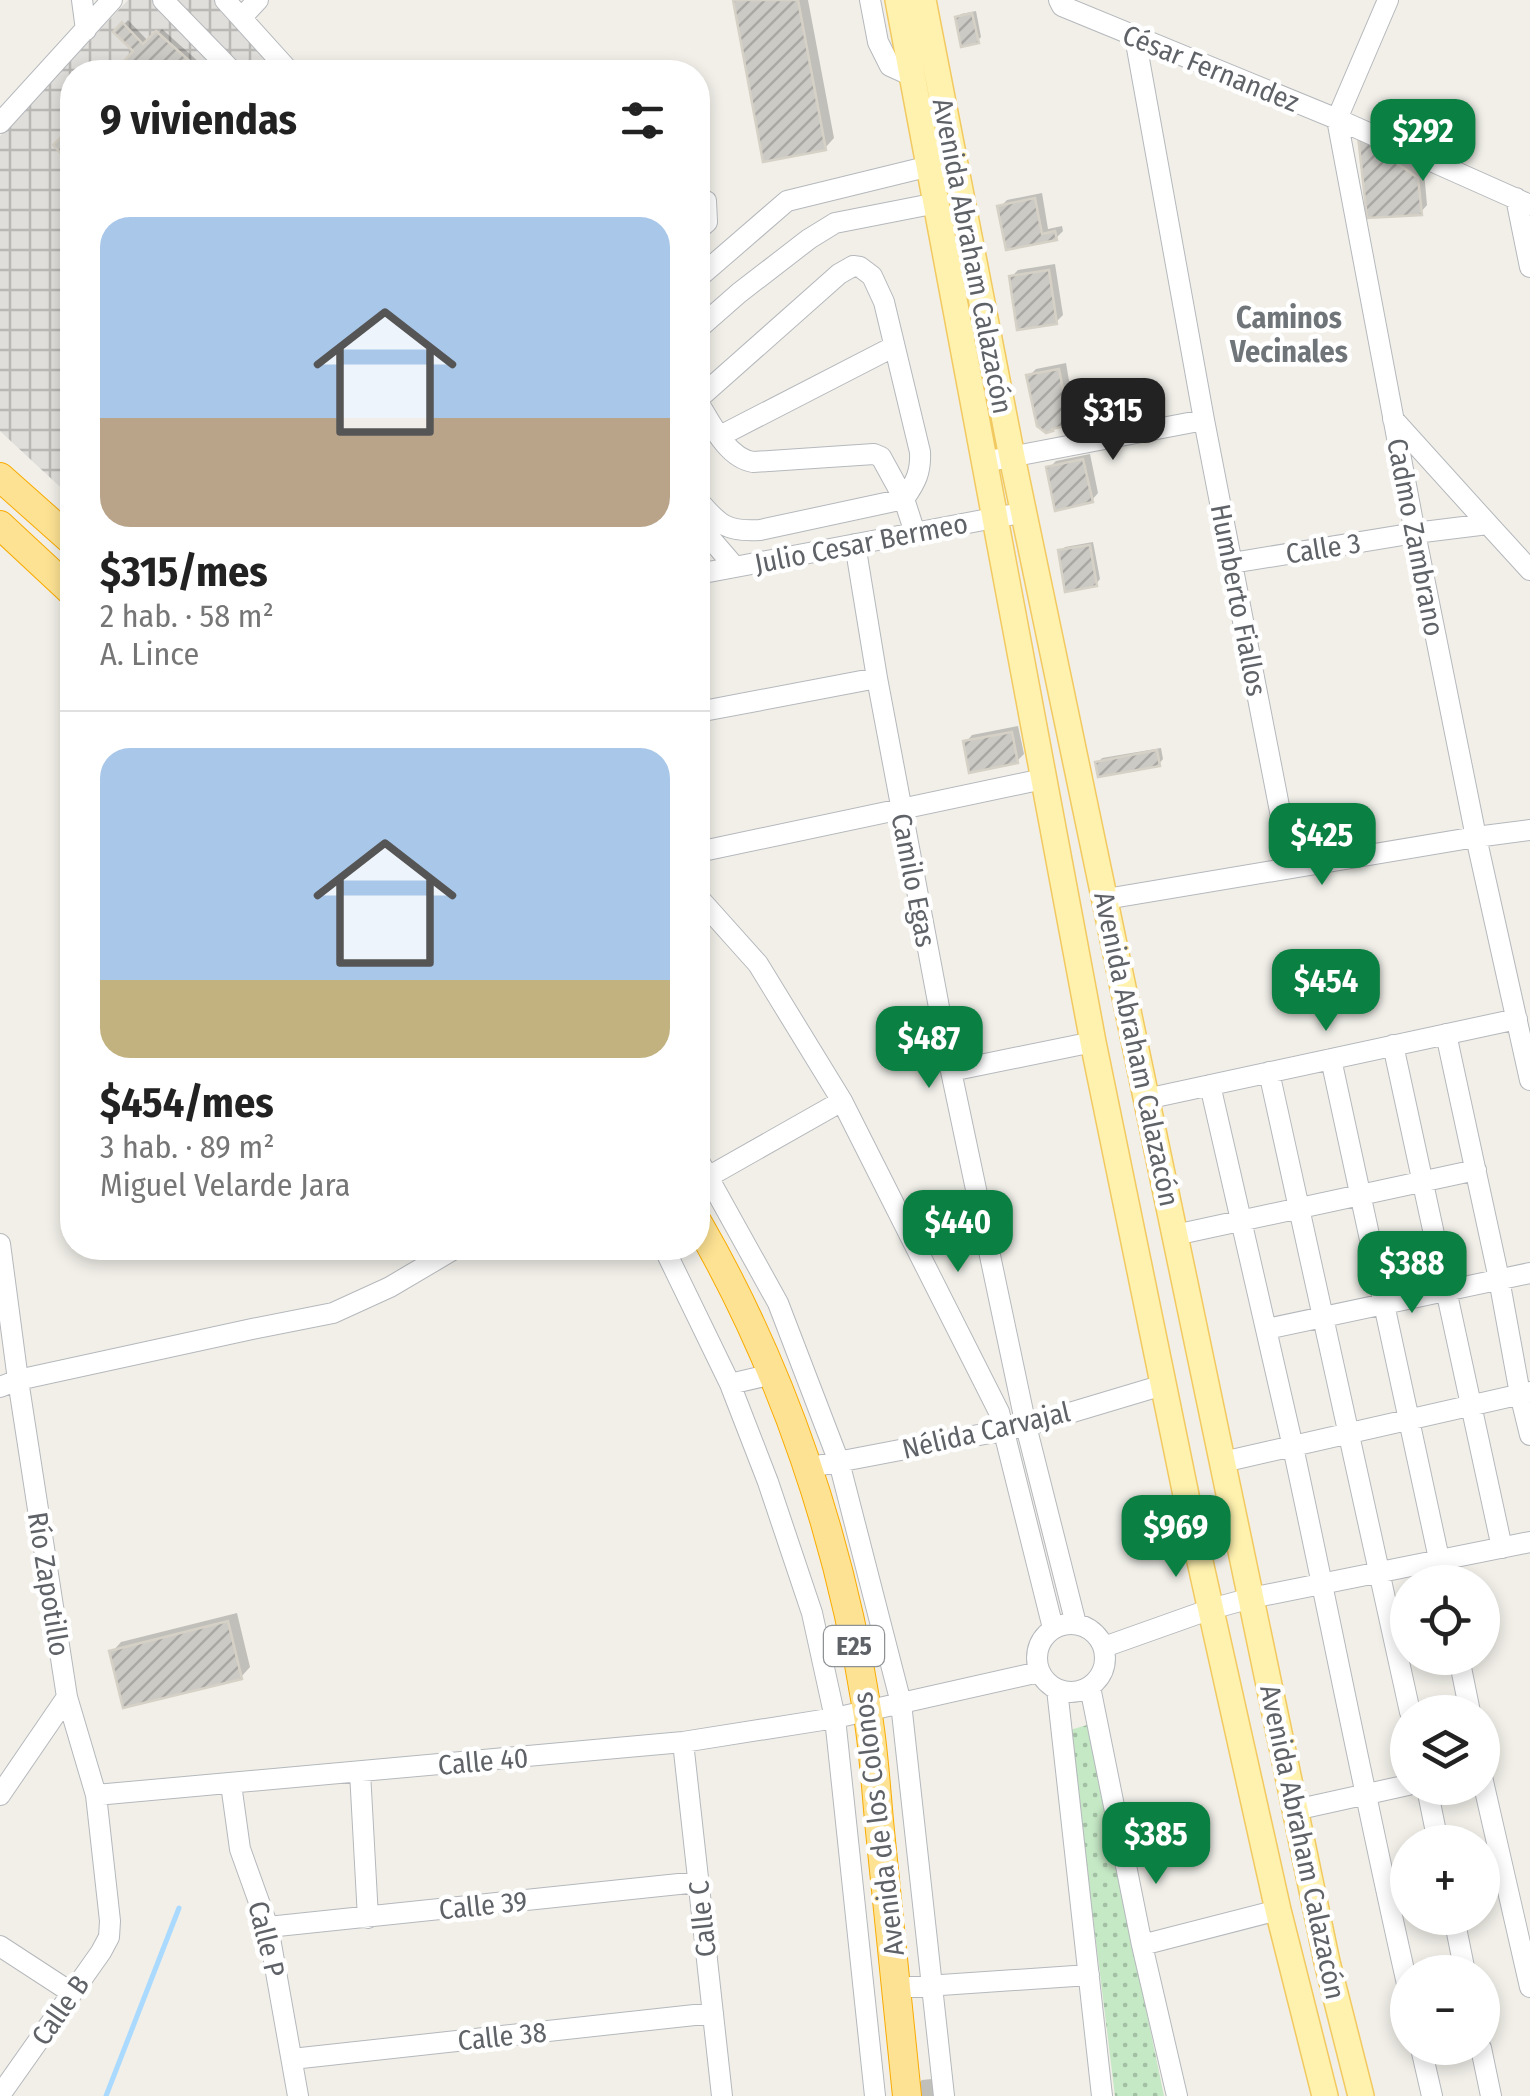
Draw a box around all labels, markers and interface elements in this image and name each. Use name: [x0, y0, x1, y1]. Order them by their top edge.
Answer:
street label: César Fernandez: [1118, 18, 1304, 119]
icon: filters: [615, 93, 670, 148]
text: 9 viviendas: [100, 95, 297, 145]
street label: Avenida Abraham Calazacón: [926, 96, 1019, 417]
pin: $292: [1364, 99, 1482, 184]
text: $292: [1392, 112, 1454, 150]
icon: home: [295, 282, 475, 462]
district label: Caminos Vecinales: [1229, 300, 1348, 370]
pin: $315: [1054, 378, 1172, 463]
text: $315: [1083, 391, 1143, 429]
street label: Cadmo Zambrano: [1380, 436, 1451, 639]
street label: Humberto Fiallos: [1204, 501, 1273, 699]
street label: Julio Cesar Bermeo: [752, 507, 970, 580]
street label: Calle 3: [1283, 526, 1363, 571]
text: $315/mes: [100, 547, 268, 597]
text: 2 hab. · 58 m²: [100, 597, 274, 635]
text: A. Lince: [100, 635, 199, 673]
pin: $425: [1263, 803, 1381, 888]
street label: Camilo Egas: [884, 810, 943, 950]
icon: home: [295, 813, 475, 993]
text: $425: [1291, 816, 1353, 854]
street label: Avenida Abraham Calazacón: [1087, 889, 1186, 1209]
pin: $454: [1267, 949, 1385, 1034]
text: $454: [1294, 962, 1358, 1000]
pin: $487: [870, 1006, 988, 1091]
text: $487: [898, 1019, 960, 1057]
text: $454/mes: [100, 1078, 274, 1128]
text: 3 hab. · 89 m²: [100, 1128, 274, 1166]
text: Miguel Velarde Jara: [100, 1166, 350, 1204]
pin: $440: [899, 1190, 1017, 1275]
text: $440: [925, 1203, 991, 1241]
pin: $388: [1353, 1231, 1471, 1316]
text: $388: [1380, 1244, 1444, 1282]
street label: Nélida Carvajal: [899, 1395, 1073, 1466]
pin: $969: [1117, 1495, 1235, 1580]
text: $969: [1144, 1508, 1208, 1546]
street label: Río Zapotillo: [21, 1510, 76, 1658]
map controls: [1390, 1565, 1500, 2065]
button: locate: [1390, 1565, 1500, 1675]
road number: E25: [824, 1626, 884, 1666]
street label: Avenida Abraham Calazacón: [1253, 1682, 1352, 2002]
street label: Avenida de los Colonos: [846, 1690, 911, 1958]
button: layers: [1390, 1695, 1500, 1805]
street label: Calle 40: [436, 1741, 530, 1782]
pin: $385: [1097, 1802, 1215, 1887]
text: $385: [1124, 1815, 1188, 1853]
button: +: [1390, 1825, 1500, 1935]
street label: Calle C: [682, 1879, 723, 1959]
street label: Calle 39: [437, 1884, 529, 1927]
street label: Calle P: [241, 1898, 292, 1981]
button: −: [1390, 1955, 1500, 2065]
street label: Calle B: [25, 1969, 96, 2052]
street label: Calle 38: [456, 2015, 548, 2058]

